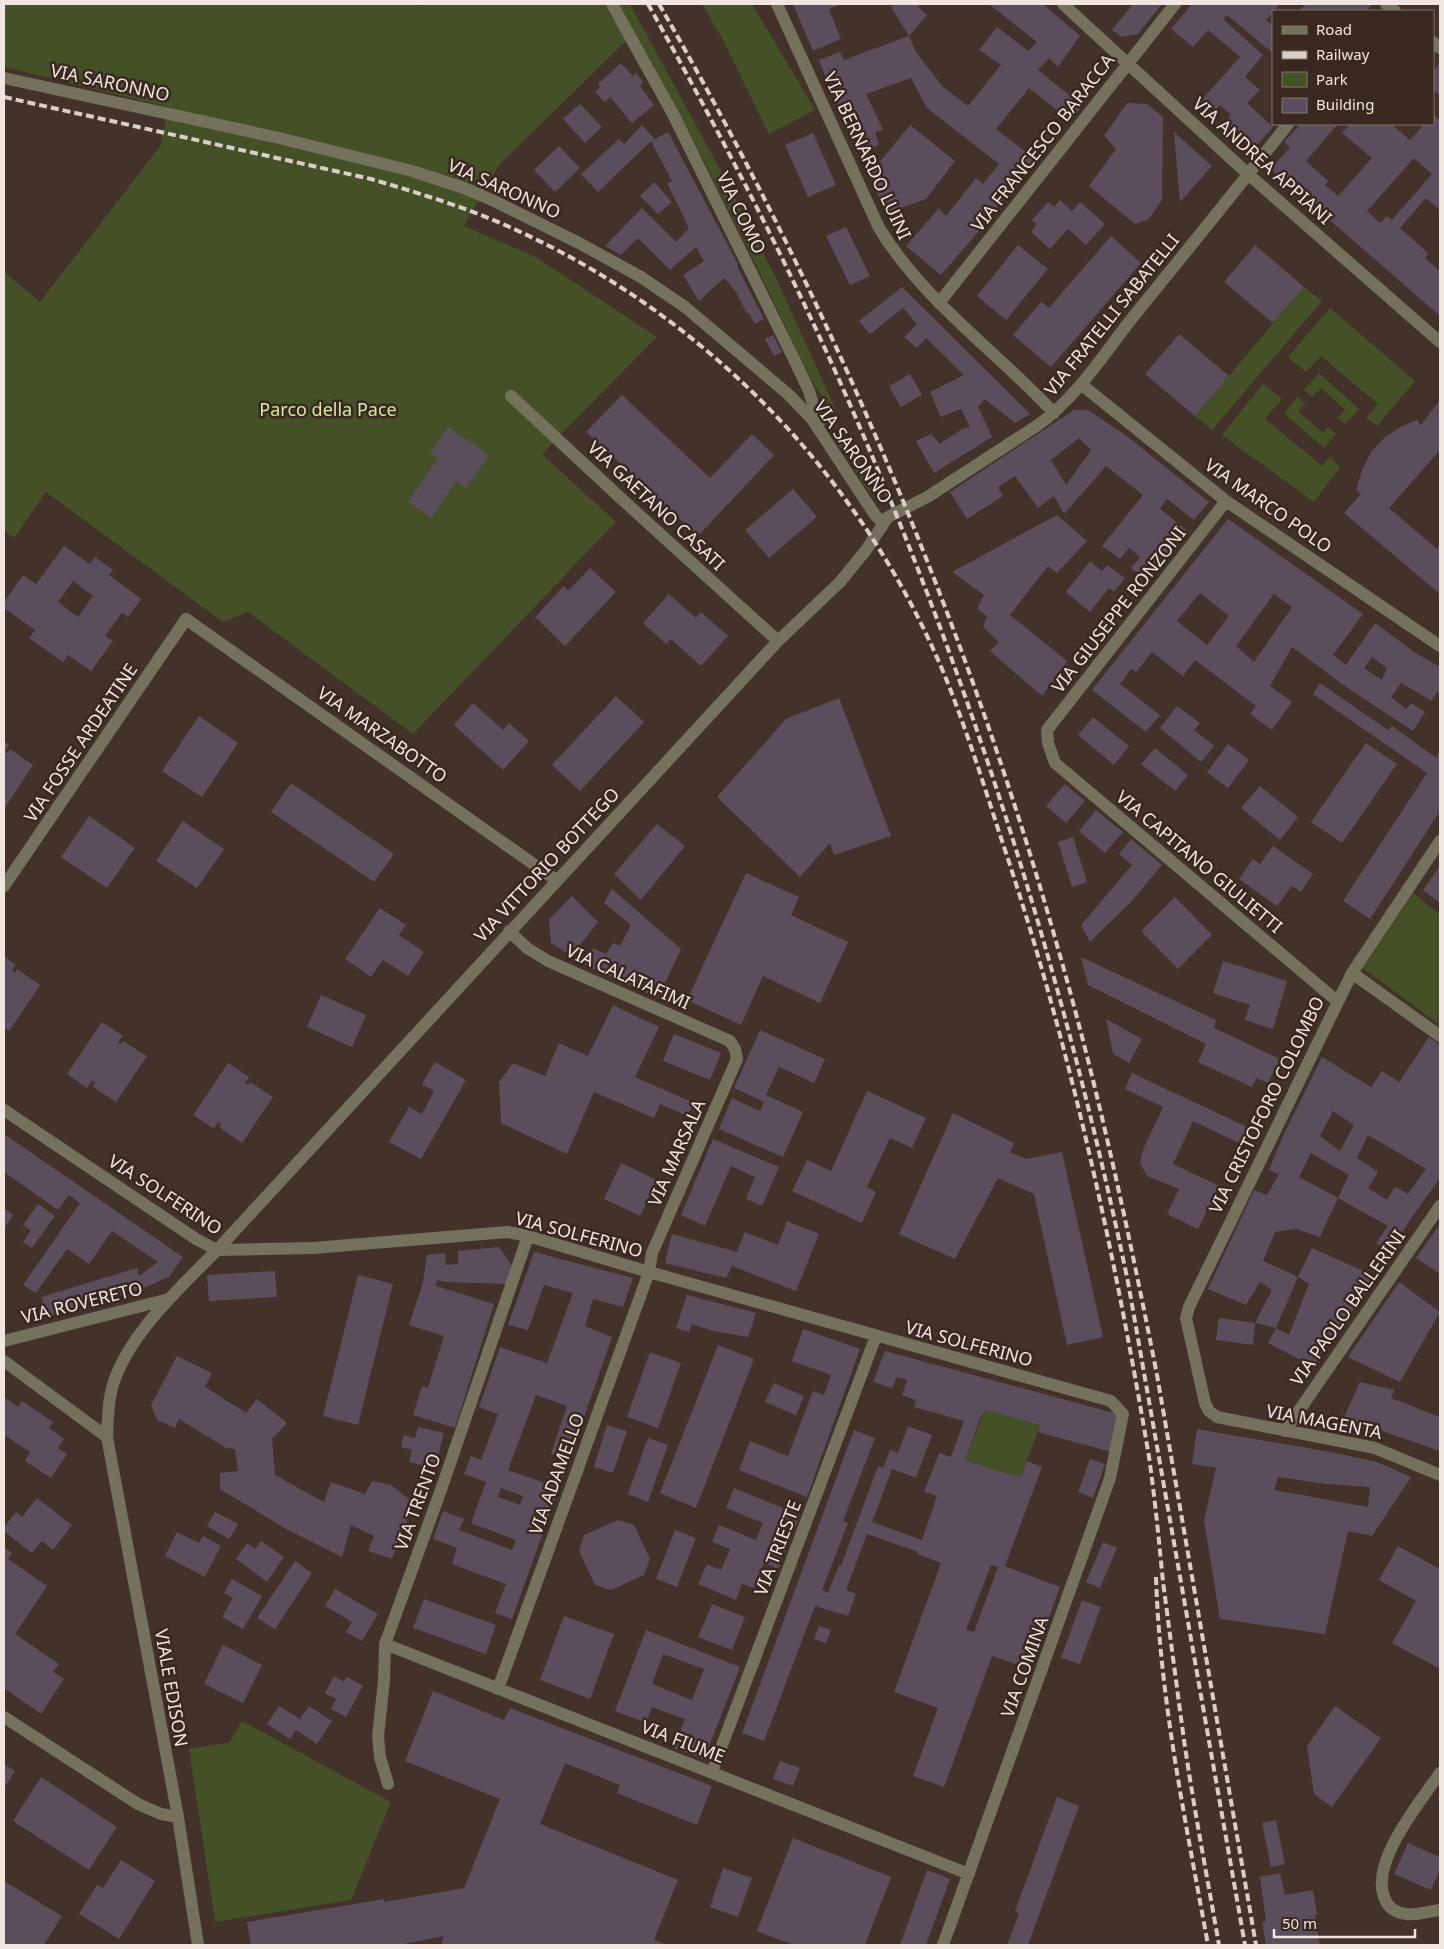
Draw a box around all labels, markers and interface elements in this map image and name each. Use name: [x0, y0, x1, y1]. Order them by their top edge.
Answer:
legend: [1272, 10, 1434, 125]
text: Road: [1316, 19, 1352, 39]
text: Railway: [1316, 44, 1370, 64]
street label: VIA FRANCESCO BARACCA: [965, 48, 1119, 236]
street label: VIA SARONNO: [48, 58, 172, 106]
street label: VIA BERNARDO LUINI: [818, 68, 917, 243]
text: Park: [1316, 69, 1348, 89]
street label: VIA ANDREA APPIANI: [1188, 91, 1337, 229]
text: Building: [1316, 94, 1374, 114]
street label: VIA SARONNO: [444, 152, 565, 224]
street label: VIA COMO: [712, 168, 772, 258]
street label: VIA FRATELLI SABATELLI: [1038, 228, 1184, 400]
street label: VIA SARONNO: [809, 395, 898, 508]
park label: Parco della Pace: [259, 397, 397, 421]
street label: VIA GAETANO CASATI: [583, 435, 730, 575]
street label: VIA MARCO POLO: [1200, 452, 1337, 558]
street label: VIA GIUSEPPE RONZONI: [1046, 521, 1191, 697]
street label: VIA FOSSE ARDEATINE: [18, 658, 142, 827]
street label: VIA MARZABOTTO: [313, 680, 452, 788]
street label: VIA VITTORIO BOTTEGO: [468, 782, 624, 947]
street label: VIA CAPITANO GIULIETTI: [1111, 785, 1288, 938]
street label: VIA CALATAFIMI: [562, 938, 694, 1014]
street label: VIA CRISTOFORO COLOMBO: [1203, 992, 1329, 1217]
street label: VIA MARSALA: [642, 1095, 711, 1210]
street label: VIA SOLFERINO: [104, 1148, 227, 1240]
street label: VIA SOLFERINO: [513, 1206, 646, 1263]
street label: VIA PAOLO BALLERINI: [1284, 1225, 1410, 1390]
street label: VIA ROVERETO: [19, 1275, 145, 1329]
street label: VIA SOLFERINO: [903, 1315, 1036, 1372]
street label: VIA MAGENTA: [1264, 1398, 1385, 1444]
street label: VIA ADAMELLO: [523, 1410, 589, 1538]
street label: VIA TRENTO: [388, 1450, 446, 1554]
street label: VIA TRIESTE: [748, 1497, 806, 1599]
street label: VIA COMINA: [995, 1612, 1054, 1720]
street label: VIALE EDISON: [150, 1627, 194, 1749]
street label: VIA FIUME: [638, 1714, 729, 1768]
scale bar: [1274, 1906, 1415, 1938]
text: 50 m: [1282, 1913, 1317, 1933]

